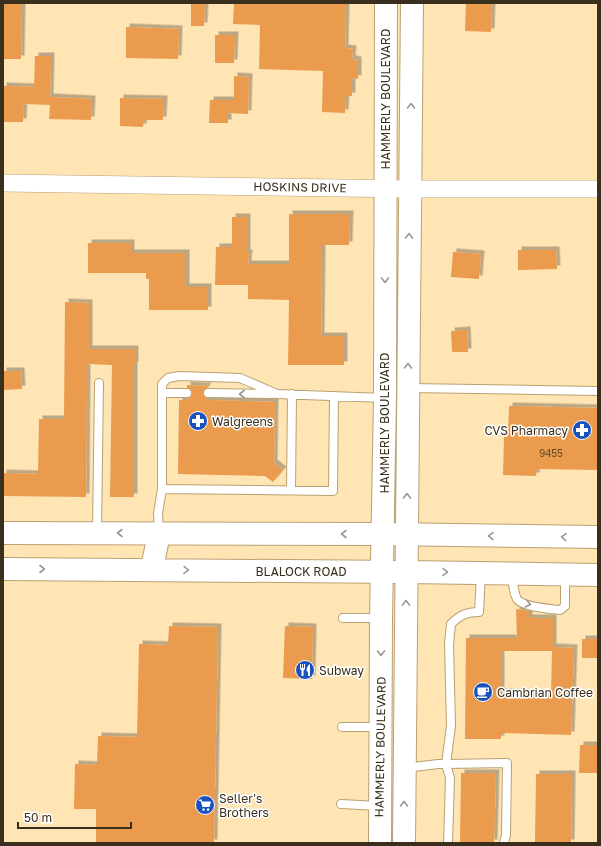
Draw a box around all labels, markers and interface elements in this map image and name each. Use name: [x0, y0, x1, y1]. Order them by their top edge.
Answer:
street label: HAMMERLY BOULEVARD: [378, 29, 393, 169]
one-way arrow: [407, 103, 415, 109]
street label: HOSKINS DRIVE: [253, 179, 347, 195]
one-way arrow: [405, 233, 413, 239]
one-way arrow: [381, 277, 389, 283]
street label: HAMMERLY BOULEVARD: [377, 353, 392, 493]
one-way arrow: [404, 363, 412, 369]
one-way arrow: [239, 390, 245, 398]
pharmacy icon: Walgreens: [187, 410, 209, 432]
place label: Walgreens: [212, 414, 273, 429]
pharmacy icon: CVS Pharmacy: [571, 419, 593, 441]
place label: CVS Pharmacy: [484, 423, 568, 438]
house number: 9455: [539, 447, 563, 459]
one-way arrow: [402, 493, 411, 499]
one-way arrow: [117, 529, 123, 537]
one-way arrow: [341, 530, 347, 538]
one-way arrow: [488, 532, 494, 540]
one-way arrow: [561, 532, 567, 541]
street label: BLALOCK ROAD: [255, 564, 347, 579]
one-way arrow: [39, 565, 45, 574]
one-way arrow: [183, 566, 189, 574]
one-way arrow: [442, 568, 448, 576]
one-way arrow: [402, 600, 410, 606]
one-way arrow: [525, 600, 531, 608]
one-way arrow: [377, 650, 385, 656]
restaurant icon: Subway: [294, 659, 316, 681]
place label: Subway: [319, 663, 364, 678]
street label: HAMMERLY BOULEVARD: [371, 676, 389, 818]
cafe icon: Cambrian Coffee: [472, 681, 494, 703]
place label: Cambrian Coffee: [497, 685, 593, 700]
place label: Seller's Brothers: [219, 791, 269, 820]
supermarket icon: Seller's Brothers: [194, 794, 216, 816]
one-way arrow: [400, 801, 408, 807]
scale bar: [18, 804, 131, 830]
text: 50 m: [24, 810, 52, 825]

